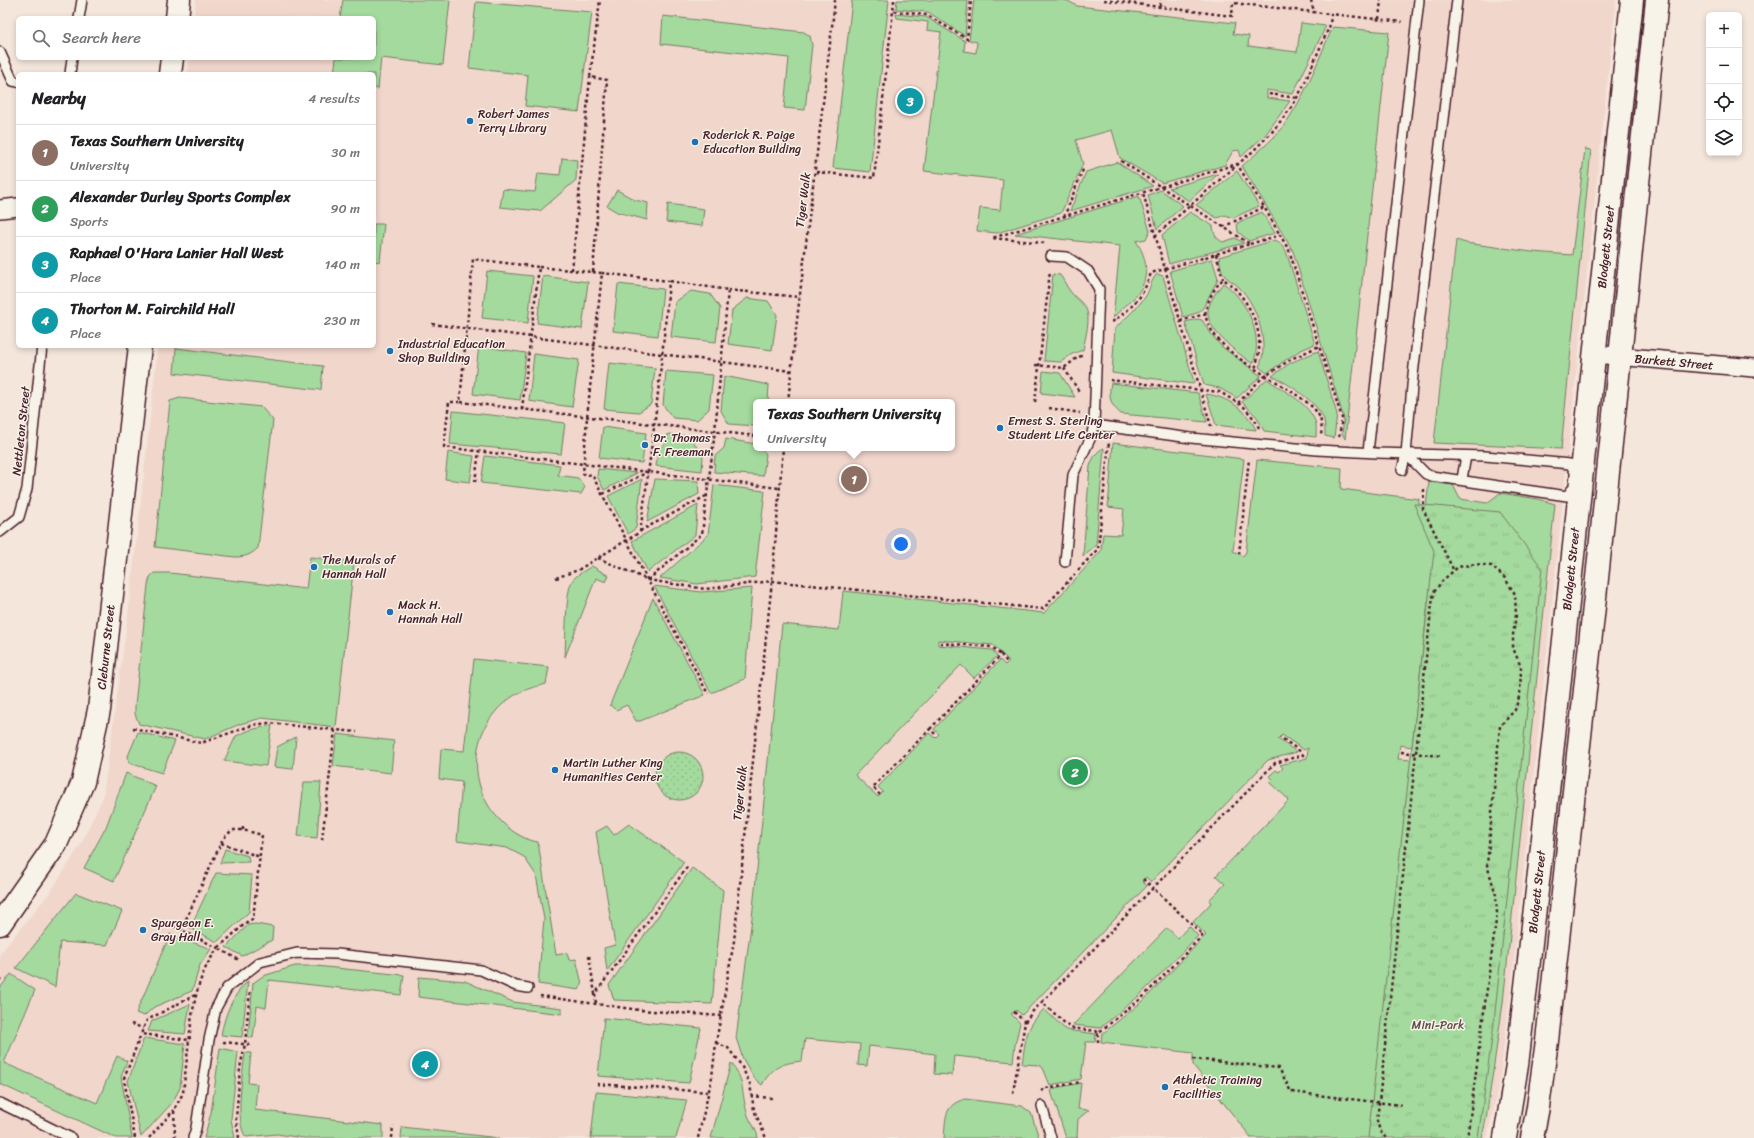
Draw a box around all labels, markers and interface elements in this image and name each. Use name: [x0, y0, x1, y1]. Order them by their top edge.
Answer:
map controls: [1706, 12, 1742, 156]
button: +: [1706, 12, 1742, 48]
search box: [16, 16, 376, 60]
text: Search here: [62, 25, 141, 51]
icon: search: [30, 27, 52, 49]
button: −: [1706, 48, 1742, 84]
text: Nearby: [32, 83, 86, 113]
button: locate: [1706, 84, 1742, 120]
pin: 3: [897, 86, 923, 116]
text: 4 results: [308, 87, 360, 110]
place label: Robert James Terry Library: [478, 103, 550, 139]
marker: Robert James Terry Library: [465, 116, 475, 126]
button: layers: [1706, 120, 1742, 156]
place label: Roderick R. Paige Education Building: [703, 124, 801, 160]
text: Texas Southern University: [70, 128, 244, 154]
marker: Roderick R. Paige Education Building: [690, 137, 700, 147]
text: 1: [42, 141, 48, 164]
text: 30 m: [331, 141, 360, 164]
text: University: [70, 154, 129, 177]
street label: Tiger Walk: [789, 171, 817, 229]
text: Alexander Durley Sports Complex: [70, 184, 291, 210]
text: 2: [41, 197, 49, 220]
text: 90 m: [330, 197, 360, 220]
street label: Blodgett Street: [1591, 203, 1621, 290]
text: Sports: [70, 210, 108, 233]
text: Raphael O'Hara Lanier Hall West: [70, 240, 284, 266]
text: 3: [41, 253, 49, 276]
text: 140 m: [325, 253, 360, 276]
text: Place: [70, 266, 101, 289]
text: Thorton M. Fairchild Hall: [70, 296, 235, 322]
text: 4: [41, 309, 49, 332]
text: 230 m: [324, 309, 360, 332]
text: Place: [70, 322, 101, 345]
place label: Industrial Education Shop Building: [397, 333, 506, 369]
marker: Industrial Education Shop Building: [385, 346, 395, 356]
street label: Burkett Street: [1634, 348, 1714, 376]
street label: Nettleton Street: [5, 384, 37, 477]
popup: [753, 399, 955, 451]
text: Texas Southern University: [767, 401, 941, 427]
place label: Ernest S. Sterling Student Life Center: [1008, 410, 1115, 446]
marker: Ernest S. Sterling Student Life Center: [995, 423, 1005, 433]
place label: Dr. Thomas F. Freeman: [653, 427, 711, 463]
text: University: [767, 427, 826, 450]
marker: Dr. Thomas F. Freeman: [640, 440, 650, 450]
pin: 1: [841, 464, 867, 494]
street label: Blodgett Street: [1556, 525, 1586, 612]
your location: [891, 534, 911, 554]
place label: The Murals of Hannah Hall: [322, 549, 397, 585]
marker: The Murals of Hannah Hall: [309, 562, 319, 572]
place label: Mack H. Hannah Hall: [398, 594, 463, 630]
street label: Cleburne Street: [91, 603, 121, 691]
marker: Mack H. Hannah Hall: [385, 607, 395, 617]
place label: Martin Luther King Humanities Center: [563, 752, 663, 788]
pin: 2: [1062, 757, 1088, 787]
street label: Tiger Walk: [726, 764, 754, 822]
marker: Martin Luther King Humanities Center: [550, 765, 560, 775]
street label: Blodgett Street: [1522, 848, 1552, 935]
place label: Spurgeon E. Gray Hall: [151, 912, 214, 948]
marker: Spurgeon E. Gray Hall: [138, 925, 148, 935]
park label: Mini-Park: [1412, 1014, 1464, 1036]
pin: 4: [412, 1049, 438, 1079]
place label: Athletic Training Facilities: [1172, 1069, 1262, 1105]
marker: Athletic Training Facilities: [1160, 1082, 1170, 1092]

